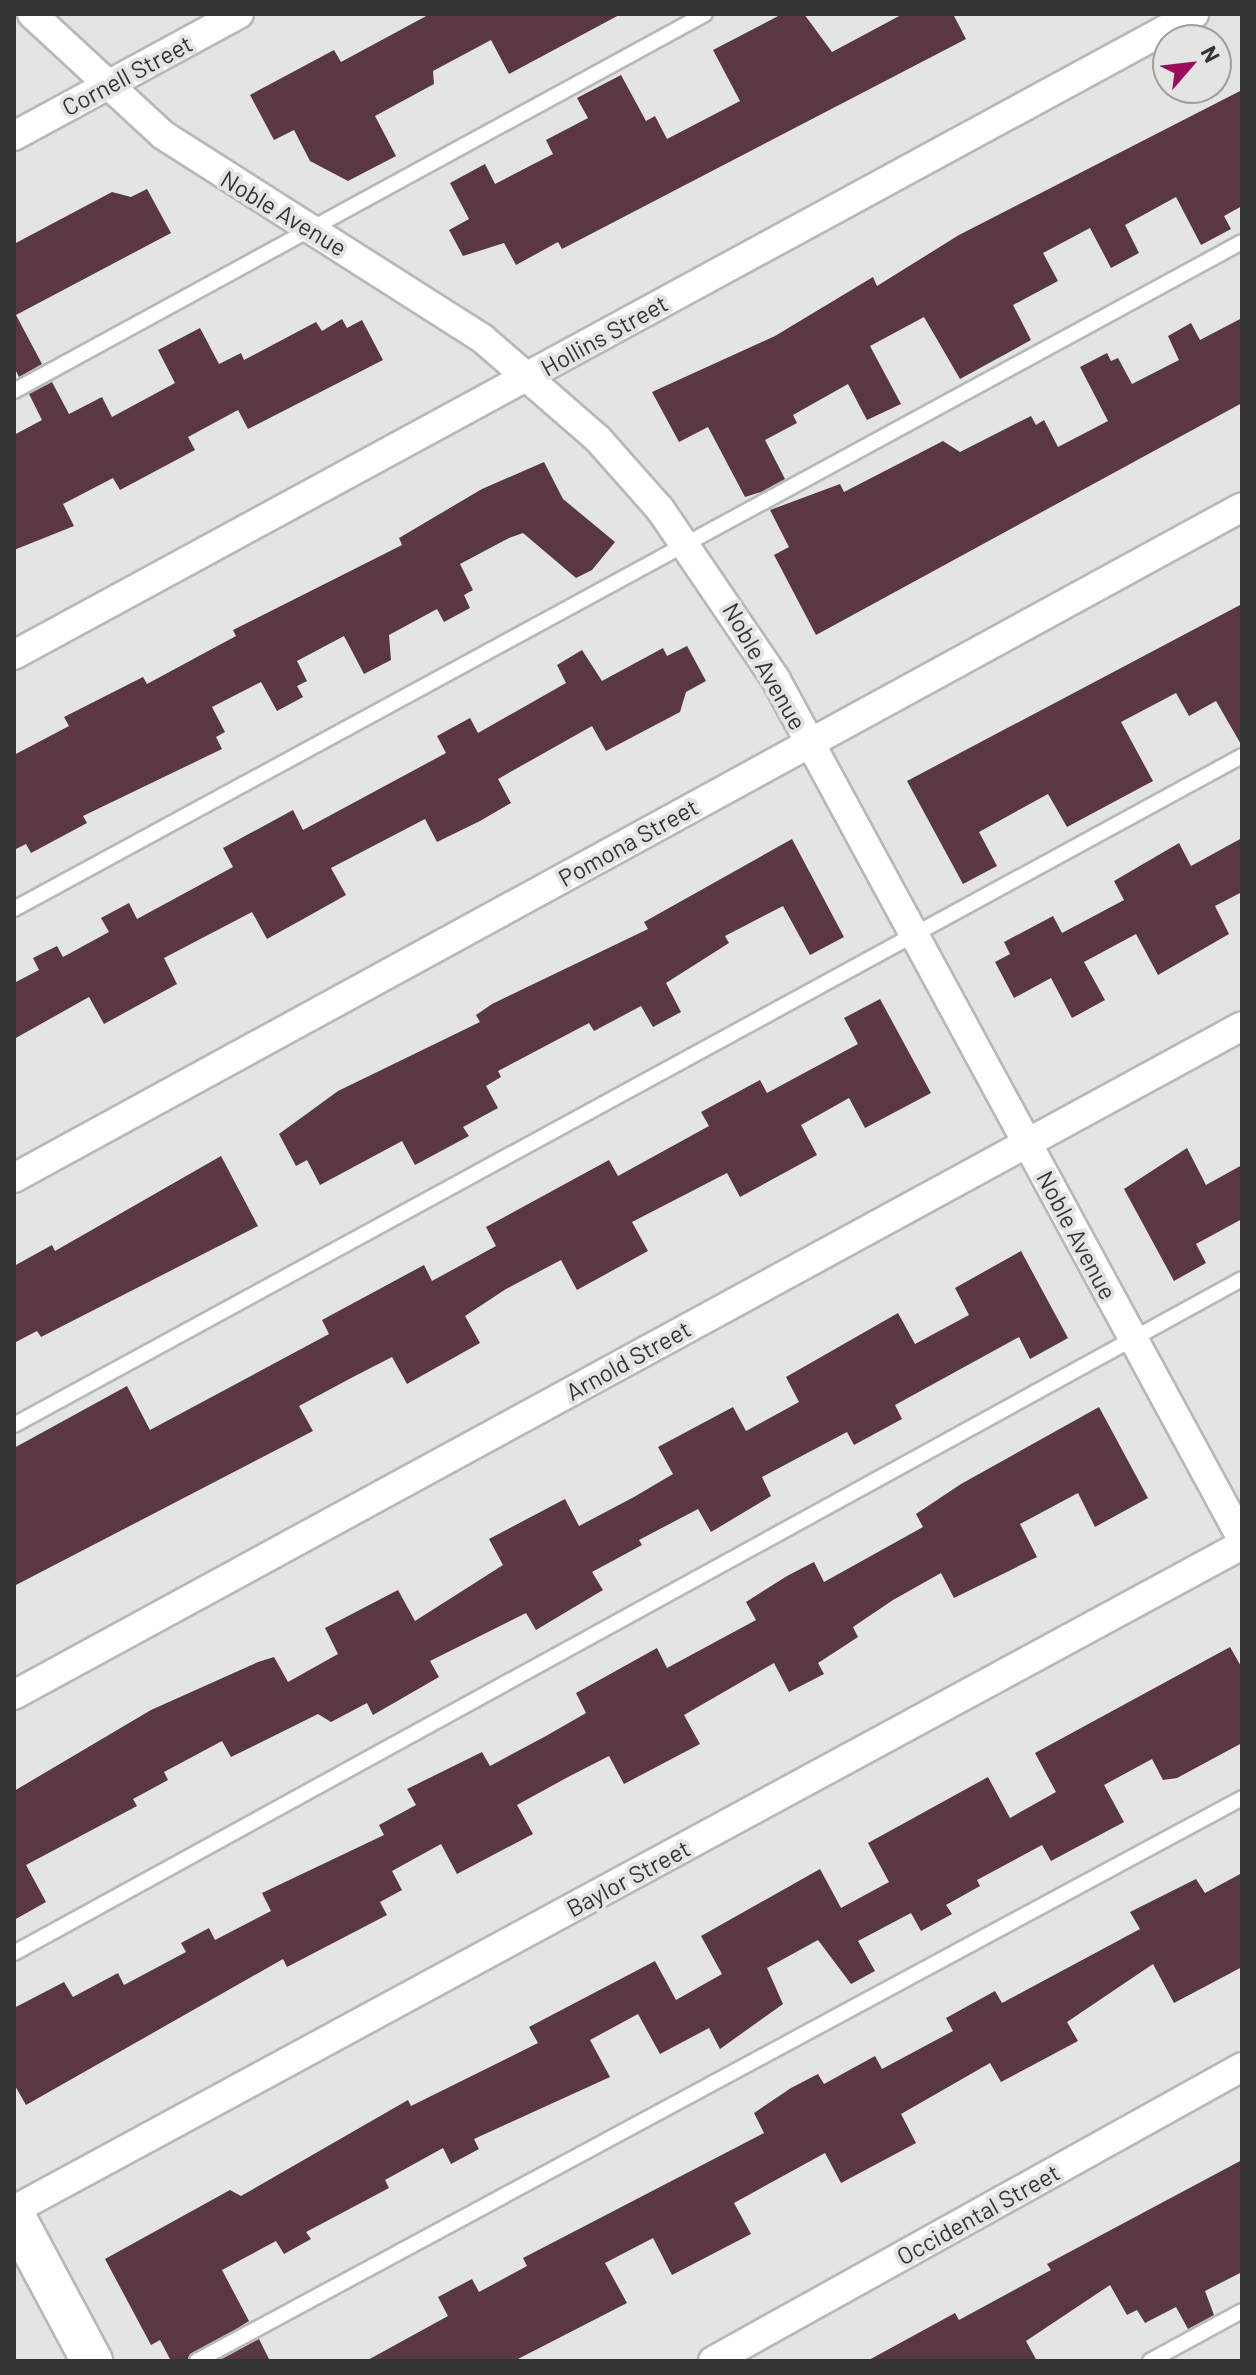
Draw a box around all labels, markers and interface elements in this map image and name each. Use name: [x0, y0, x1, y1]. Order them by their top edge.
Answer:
north arrow: [1152, 24, 1232, 104]
street label: Cornell Street: [57, 29, 197, 121]
text: N: [1197, 41, 1226, 66]
street label: Noble Avenue: [216, 164, 352, 262]
street label: Hollins Street: [535, 288, 673, 382]
street label: Noble Avenue: [717, 597, 813, 735]
street label: Pomona Street: [553, 792, 703, 892]
street label: Noble Avenue: [1031, 1166, 1123, 1304]
street label: Arnold Street: [561, 1314, 695, 1406]
street label: Baylor Street: [561, 1833, 695, 1923]
street label: Occidental Street: [892, 2157, 1064, 2271]

